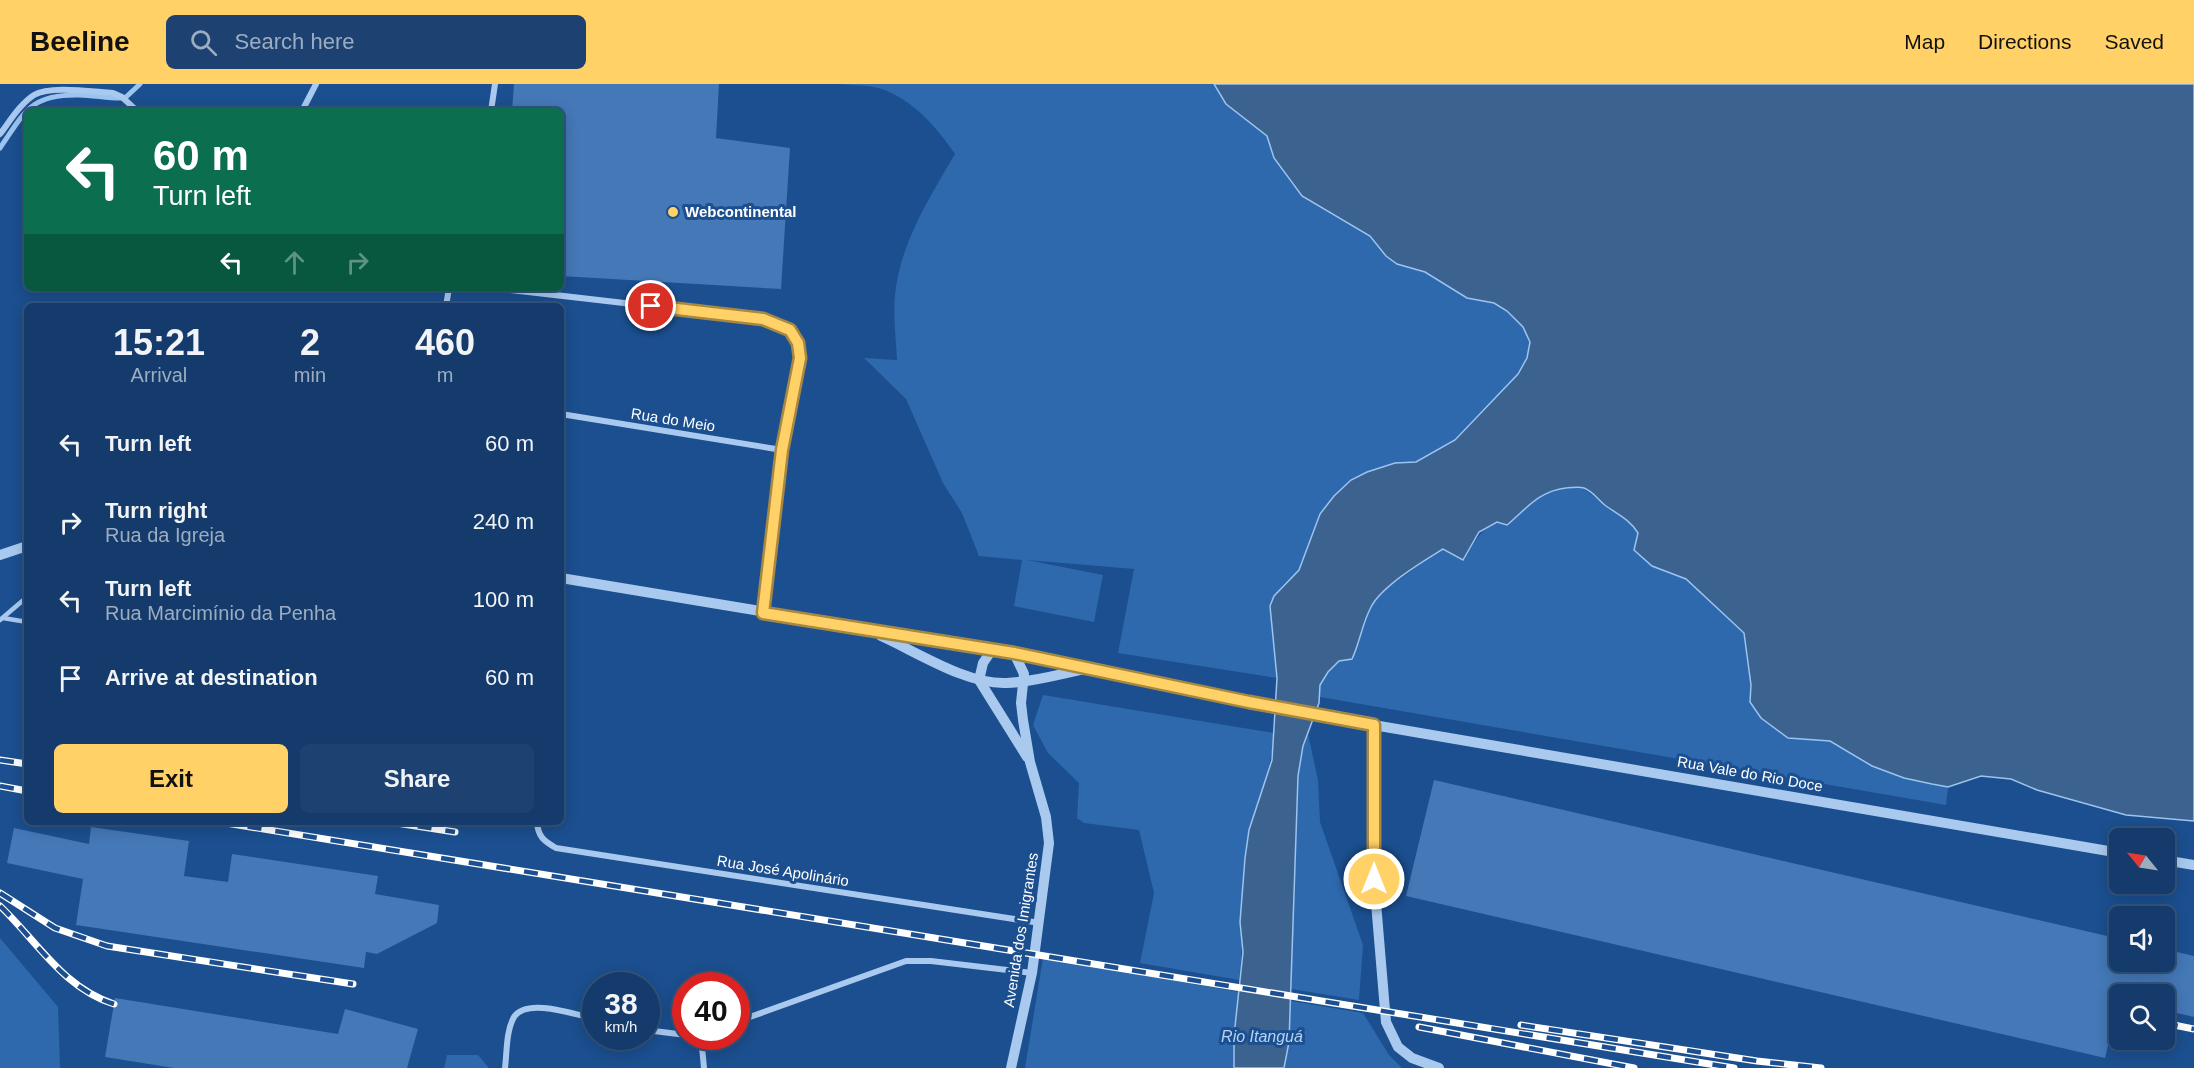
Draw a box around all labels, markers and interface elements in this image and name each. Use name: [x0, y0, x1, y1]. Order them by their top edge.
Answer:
search box: [166, 15, 586, 69]
text: Beeline: [30, 26, 130, 57]
icon: search: [187, 26, 220, 59]
text: Search here: [235, 29, 354, 54]
text: Map: [1904, 30, 1945, 53]
text: Directions: [1978, 30, 2071, 53]
text: Saved: [2104, 30, 2164, 53]
icon: left: [54, 132, 132, 210]
text: 60 m: [153, 132, 249, 179]
text: Turn left: [153, 181, 251, 211]
place label: Webcontinental: [685, 203, 796, 220]
marker: Webcontinental: [666, 205, 680, 219]
icon: left: [215, 246, 248, 279]
icon: ahead: [278, 246, 311, 279]
icon: right: [341, 246, 374, 279]
pin: [625, 280, 676, 331]
icon: arrive: [634, 289, 667, 322]
text: 15:21: [113, 322, 205, 363]
text: 2: [300, 322, 320, 363]
text: 460: [415, 322, 475, 363]
text: Arrival: [131, 364, 187, 386]
text: min: [294, 364, 326, 386]
text: m: [437, 364, 453, 386]
street label: Rua do Meio: [630, 404, 716, 435]
icon: left: [54, 428, 87, 461]
text: Turn left: [105, 431, 191, 456]
text: 60 m: [485, 431, 534, 456]
text: Turn right: [105, 498, 207, 523]
icon: right: [54, 506, 87, 539]
text: 240 m: [473, 509, 534, 534]
text: Rua da Igreja: [105, 524, 225, 546]
text: Turn left: [105, 576, 191, 601]
icon: left: [54, 584, 87, 617]
text: 100 m: [473, 587, 534, 612]
text: Rua Marcimínio da Penha: [105, 602, 336, 624]
icon: arrive: [54, 662, 87, 695]
text: Arrive at destination: [105, 665, 318, 690]
text: 60 m: [485, 665, 534, 690]
button: Exit: [54, 744, 288, 813]
button: Share: [300, 744, 534, 813]
street label: Rua Vale do Rio Doce: [1676, 752, 1824, 795]
north arrow: [2109, 828, 2175, 894]
map controls: [2109, 828, 2175, 1050]
position arrow: [1342, 847, 1406, 911]
street label: Avenida dos Imigrantes: [1000, 851, 1041, 1009]
street label: Rua José Apolinário: [716, 852, 850, 889]
button: sound: [2109, 906, 2175, 972]
speed limit sign: 40: [672, 972, 750, 1050]
button: search: [2109, 984, 2175, 1050]
text: 38: [604, 987, 638, 1020]
text: km/h: [605, 1018, 637, 1035]
water label: Rio Itanguá: [1221, 1028, 1303, 1045]

